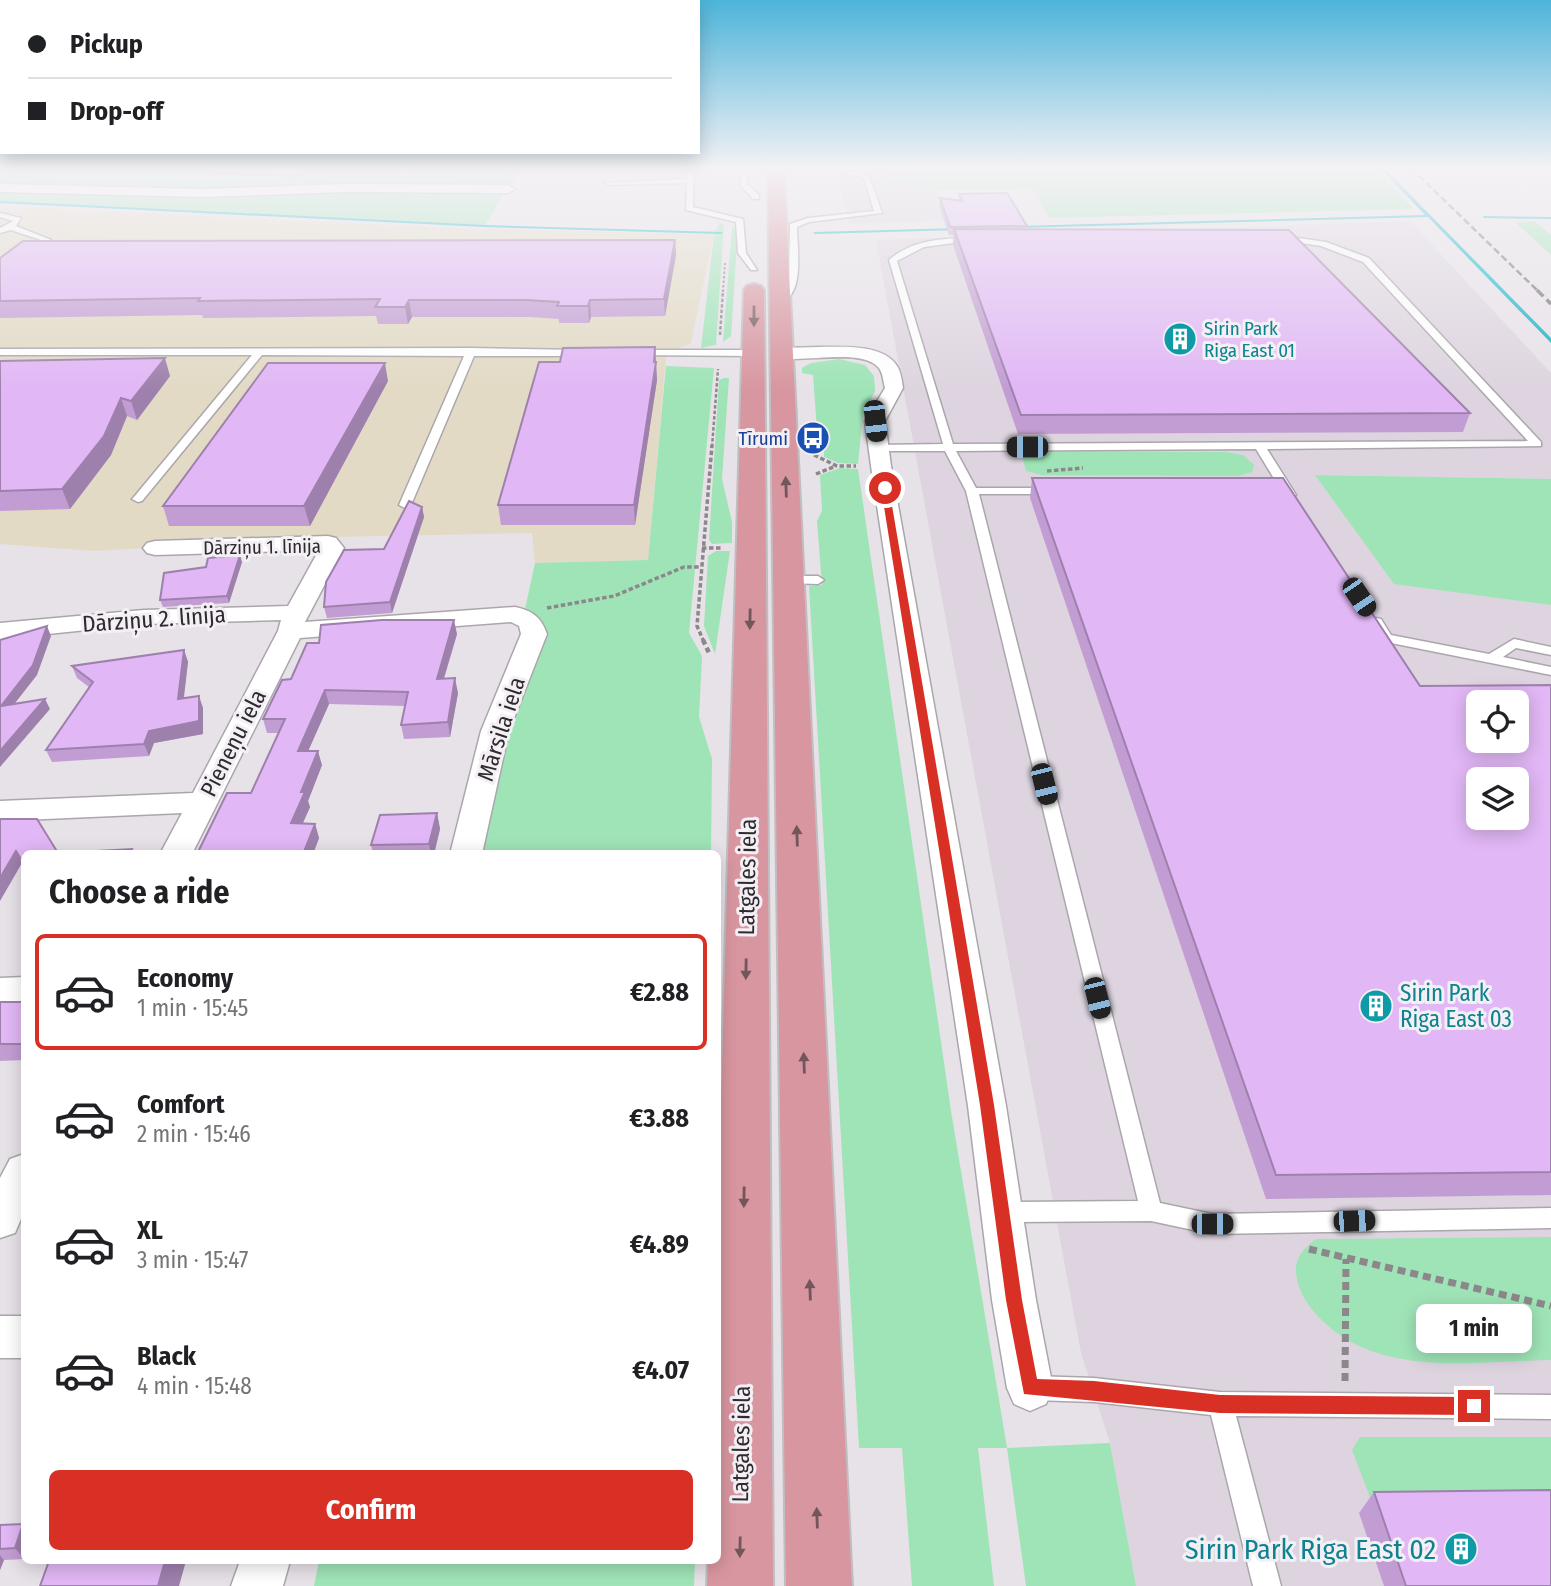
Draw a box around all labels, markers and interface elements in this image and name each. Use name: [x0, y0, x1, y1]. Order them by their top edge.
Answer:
text: Pickup: [70, 29, 143, 60]
text: Drop-off: [70, 96, 163, 127]
one-way arrow: [748, 305, 760, 327]
place label: Sirin Park Riga East 01: [1204, 317, 1295, 362]
building icon: Sirin Park Riga East 01: [1161, 320, 1199, 358]
car: [863, 399, 888, 443]
bus stop icon: Tīrumi: [794, 419, 832, 457]
place label: Tīrumi: [738, 427, 788, 450]
car: [1007, 437, 1049, 458]
route start: [869, 472, 901, 504]
one-way arrow: [781, 475, 792, 497]
street label: Dārziņu 1. līnija: [203, 534, 321, 560]
car: [1339, 574, 1380, 620]
street label: Dārziņu 2. līnija: [81, 600, 227, 640]
one-way arrow: [744, 608, 756, 630]
street label: Mārsila iela: [471, 673, 531, 785]
street label: Pieneņu iela: [194, 685, 274, 802]
map controls: [1466, 690, 1529, 830]
button: locate: [1466, 690, 1529, 753]
car: [1029, 761, 1060, 807]
button: layers: [1466, 767, 1529, 830]
street label: Latgales iela: [732, 818, 762, 936]
one-way arrow: [792, 824, 803, 846]
text: Choose a ride: [49, 873, 230, 911]
one-way arrow: [740, 958, 752, 980]
icon: car: [53, 961, 116, 1024]
text: Economy: [137, 963, 233, 994]
car: [1082, 975, 1113, 1021]
text: €2.88: [630, 977, 689, 1008]
place label: Sirin Park Riga East 03: [1400, 979, 1512, 1033]
building icon: Sirin Park Riga East 03: [1357, 987, 1395, 1025]
text: 1 min · 15:45: [137, 994, 248, 1022]
one-way arrow: [798, 1052, 809, 1074]
icon: car: [53, 1087, 116, 1150]
text: Comfort: [137, 1089, 225, 1120]
text: €3.88: [629, 1103, 689, 1134]
text: 2 min · 15:46: [137, 1120, 251, 1148]
one-way arrow: [738, 1186, 750, 1208]
car: [1333, 1210, 1376, 1232]
icon: car: [53, 1213, 116, 1276]
car: [1192, 1214, 1234, 1235]
text: XL: [137, 1215, 163, 1246]
text: €4.89: [630, 1229, 689, 1260]
text: 3 min · 15:47: [137, 1246, 248, 1274]
one-way arrow: [805, 1279, 816, 1301]
callout: 1 min: [1416, 1304, 1532, 1354]
text: 1 min: [1449, 1314, 1499, 1342]
icon: car: [53, 1339, 116, 1402]
text: Black: [137, 1341, 196, 1372]
text: €4.07: [632, 1355, 689, 1386]
text: 4 min · 15:48: [137, 1372, 252, 1400]
street label: Latgales iela: [726, 1385, 756, 1503]
route end: [1458, 1390, 1490, 1422]
button: Confirm: [49, 1470, 693, 1550]
one-way arrow: [811, 1507, 823, 1529]
building icon: Sirin Park Riga East 02: [1442, 1530, 1480, 1568]
place label: Sirin Park Riga East 02: [1185, 1533, 1436, 1566]
one-way arrow: [734, 1536, 746, 1558]

